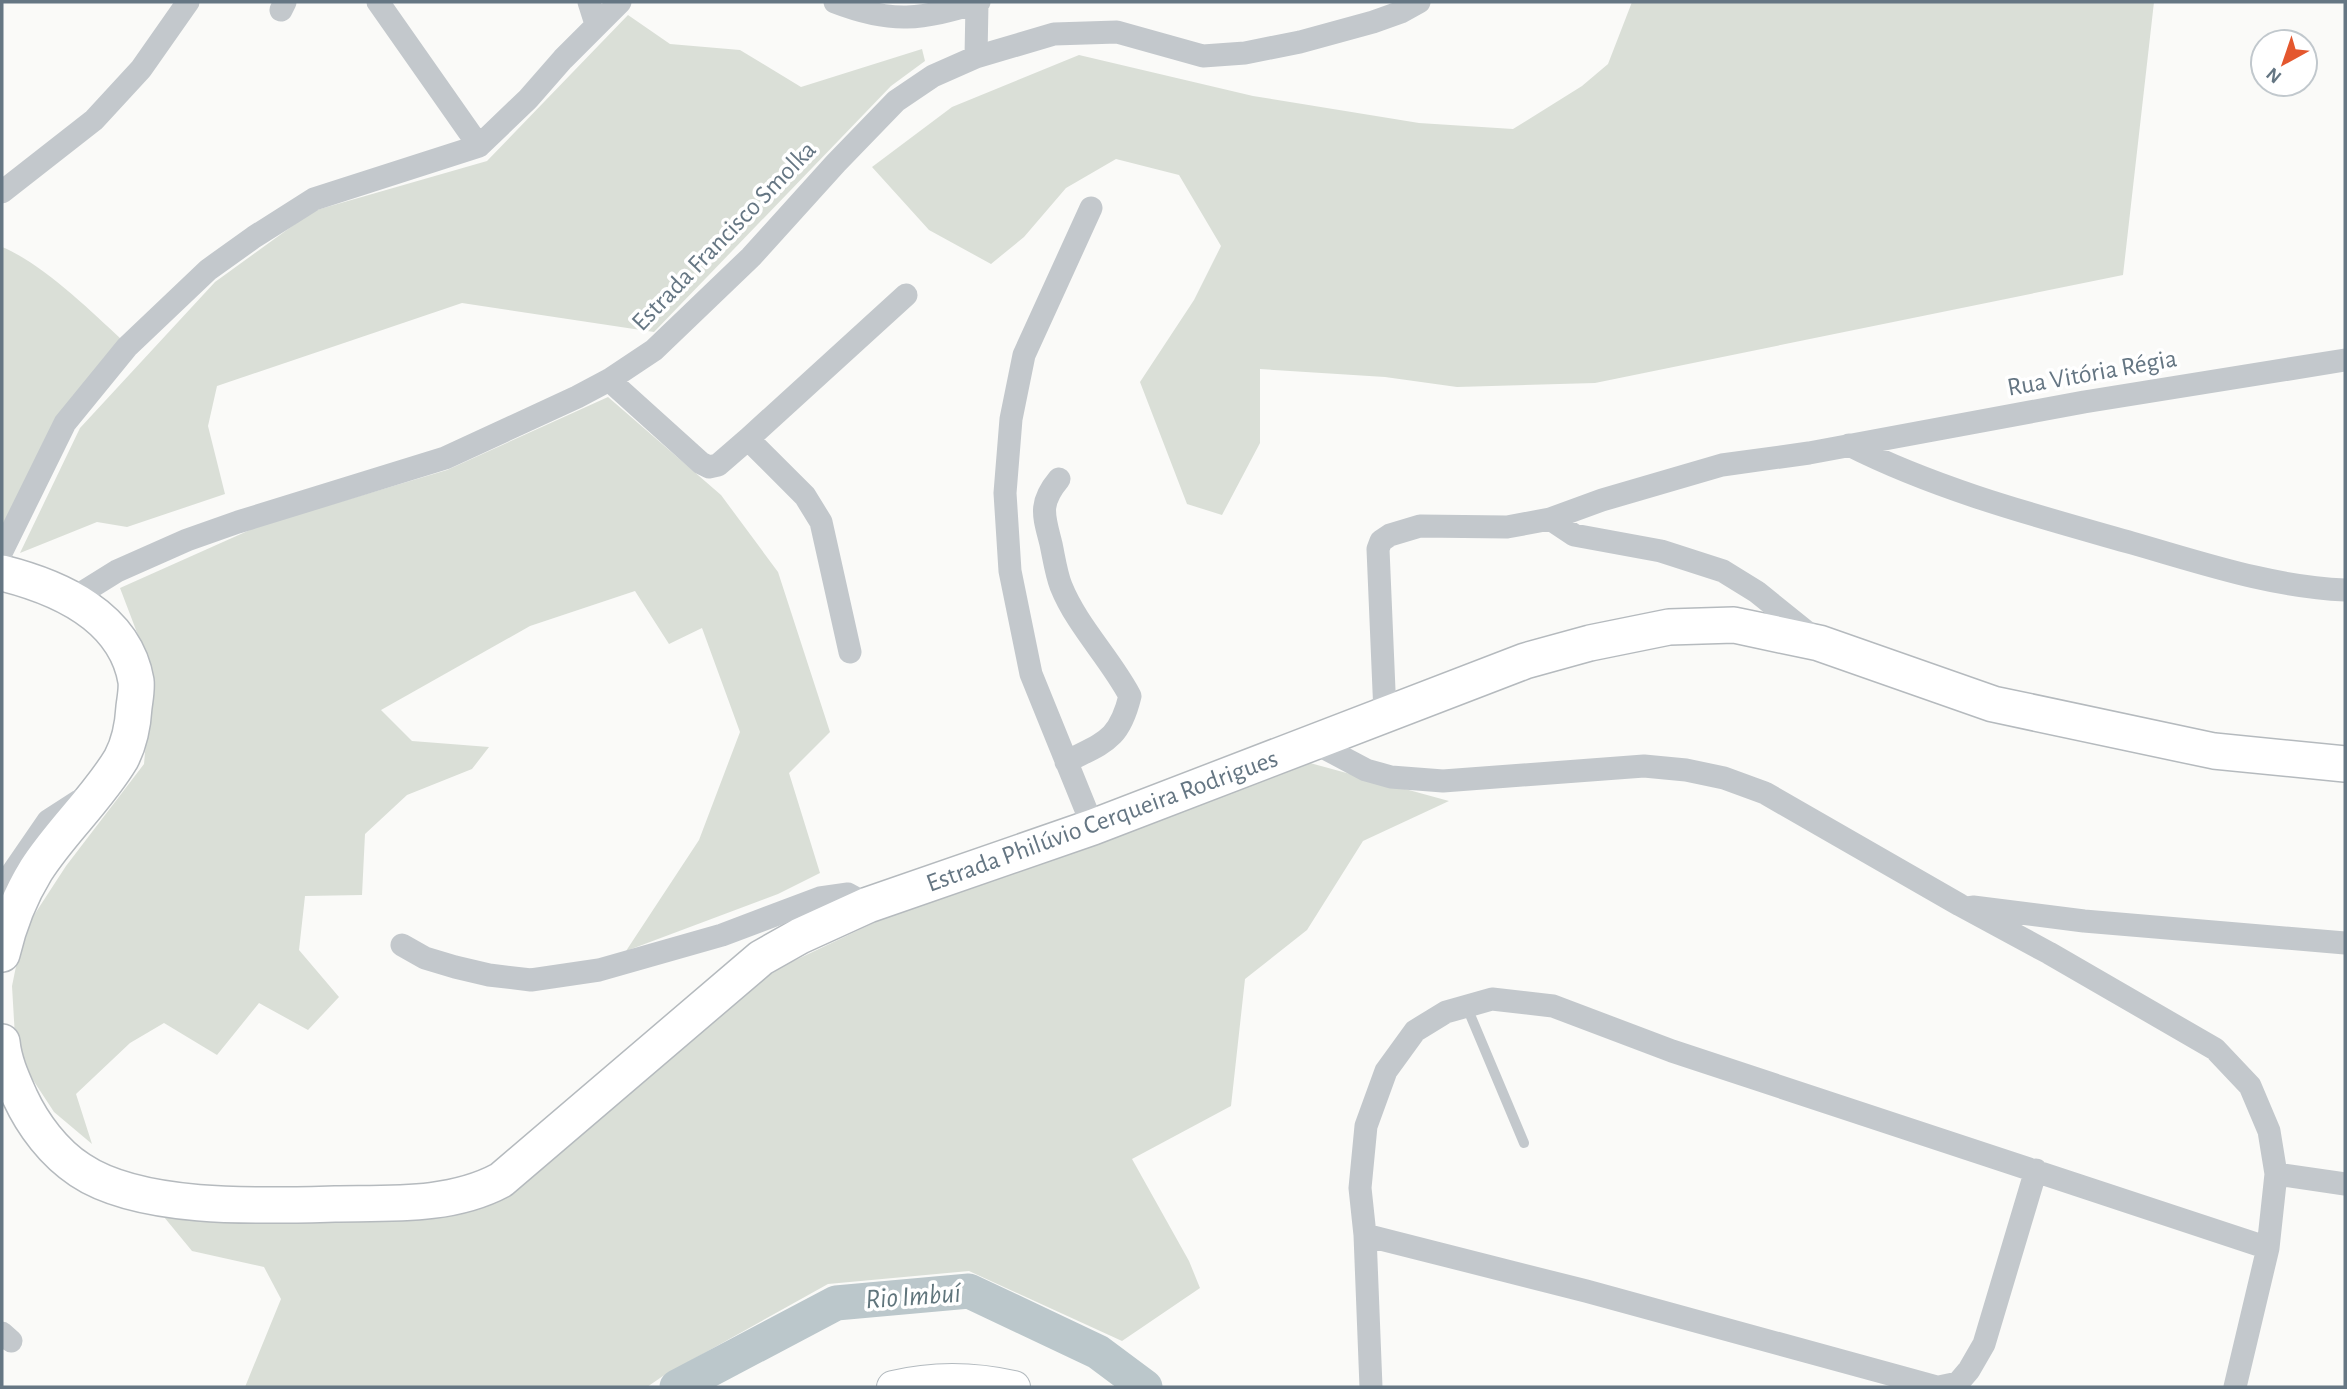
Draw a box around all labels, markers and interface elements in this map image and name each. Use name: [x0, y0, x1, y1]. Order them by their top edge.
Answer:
north arrow: [2249, 28, 2319, 98]
text: N: [2263, 63, 2285, 86]
street label: Estrada Francisco Smolka: [627, 136, 821, 336]
street label: Rua Vitória Régia: [2005, 345, 2179, 401]
street label: Estrada Philúvio Cerqueira Rodrigues: [923, 745, 1281, 897]
water label: Rio Imbuí: [865, 1280, 963, 1314]

